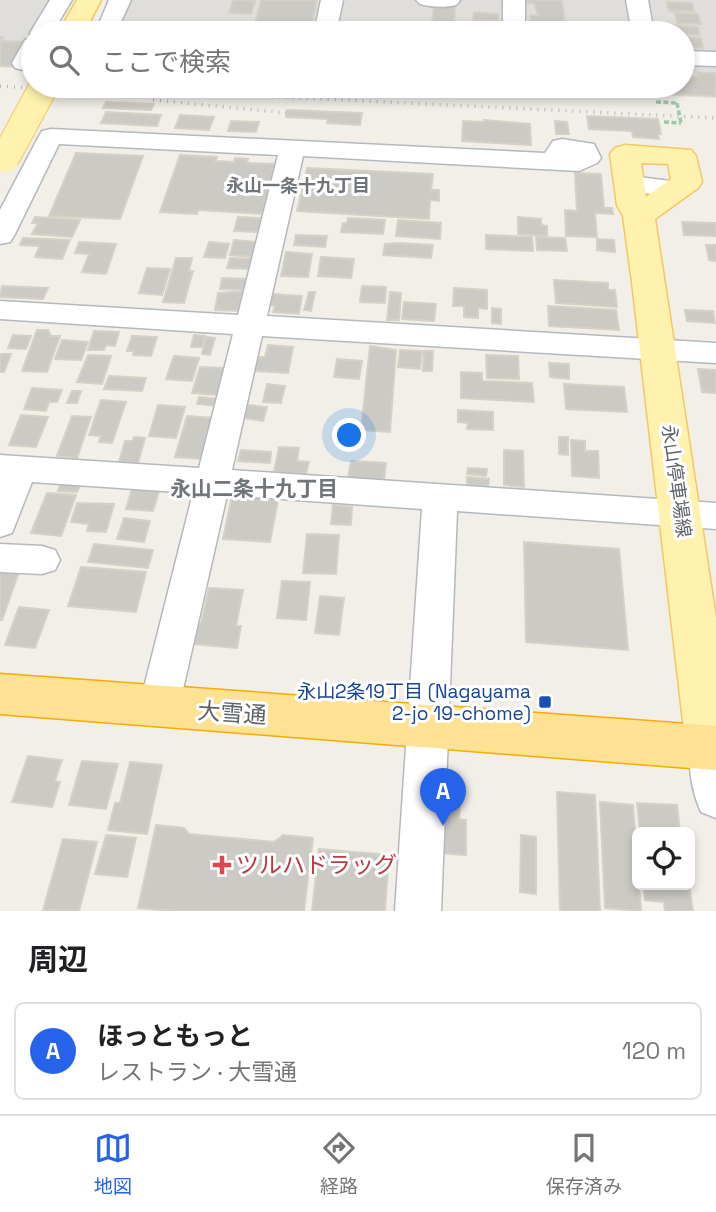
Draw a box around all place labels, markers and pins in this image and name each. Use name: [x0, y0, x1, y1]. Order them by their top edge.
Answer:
place label: 永山2条19丁目 (Nagayama 2-jo 19-chome): [297, 679, 531, 726]
marker: 永山2条19丁目 (Nagayama 2-jo 19-chome): [537, 694, 553, 710]
pin: A: [420, 768, 466, 826]
place label: ツルハドラッグ: [236, 850, 397, 880]
marker: ツルハドラッグ: [214, 857, 230, 873]

